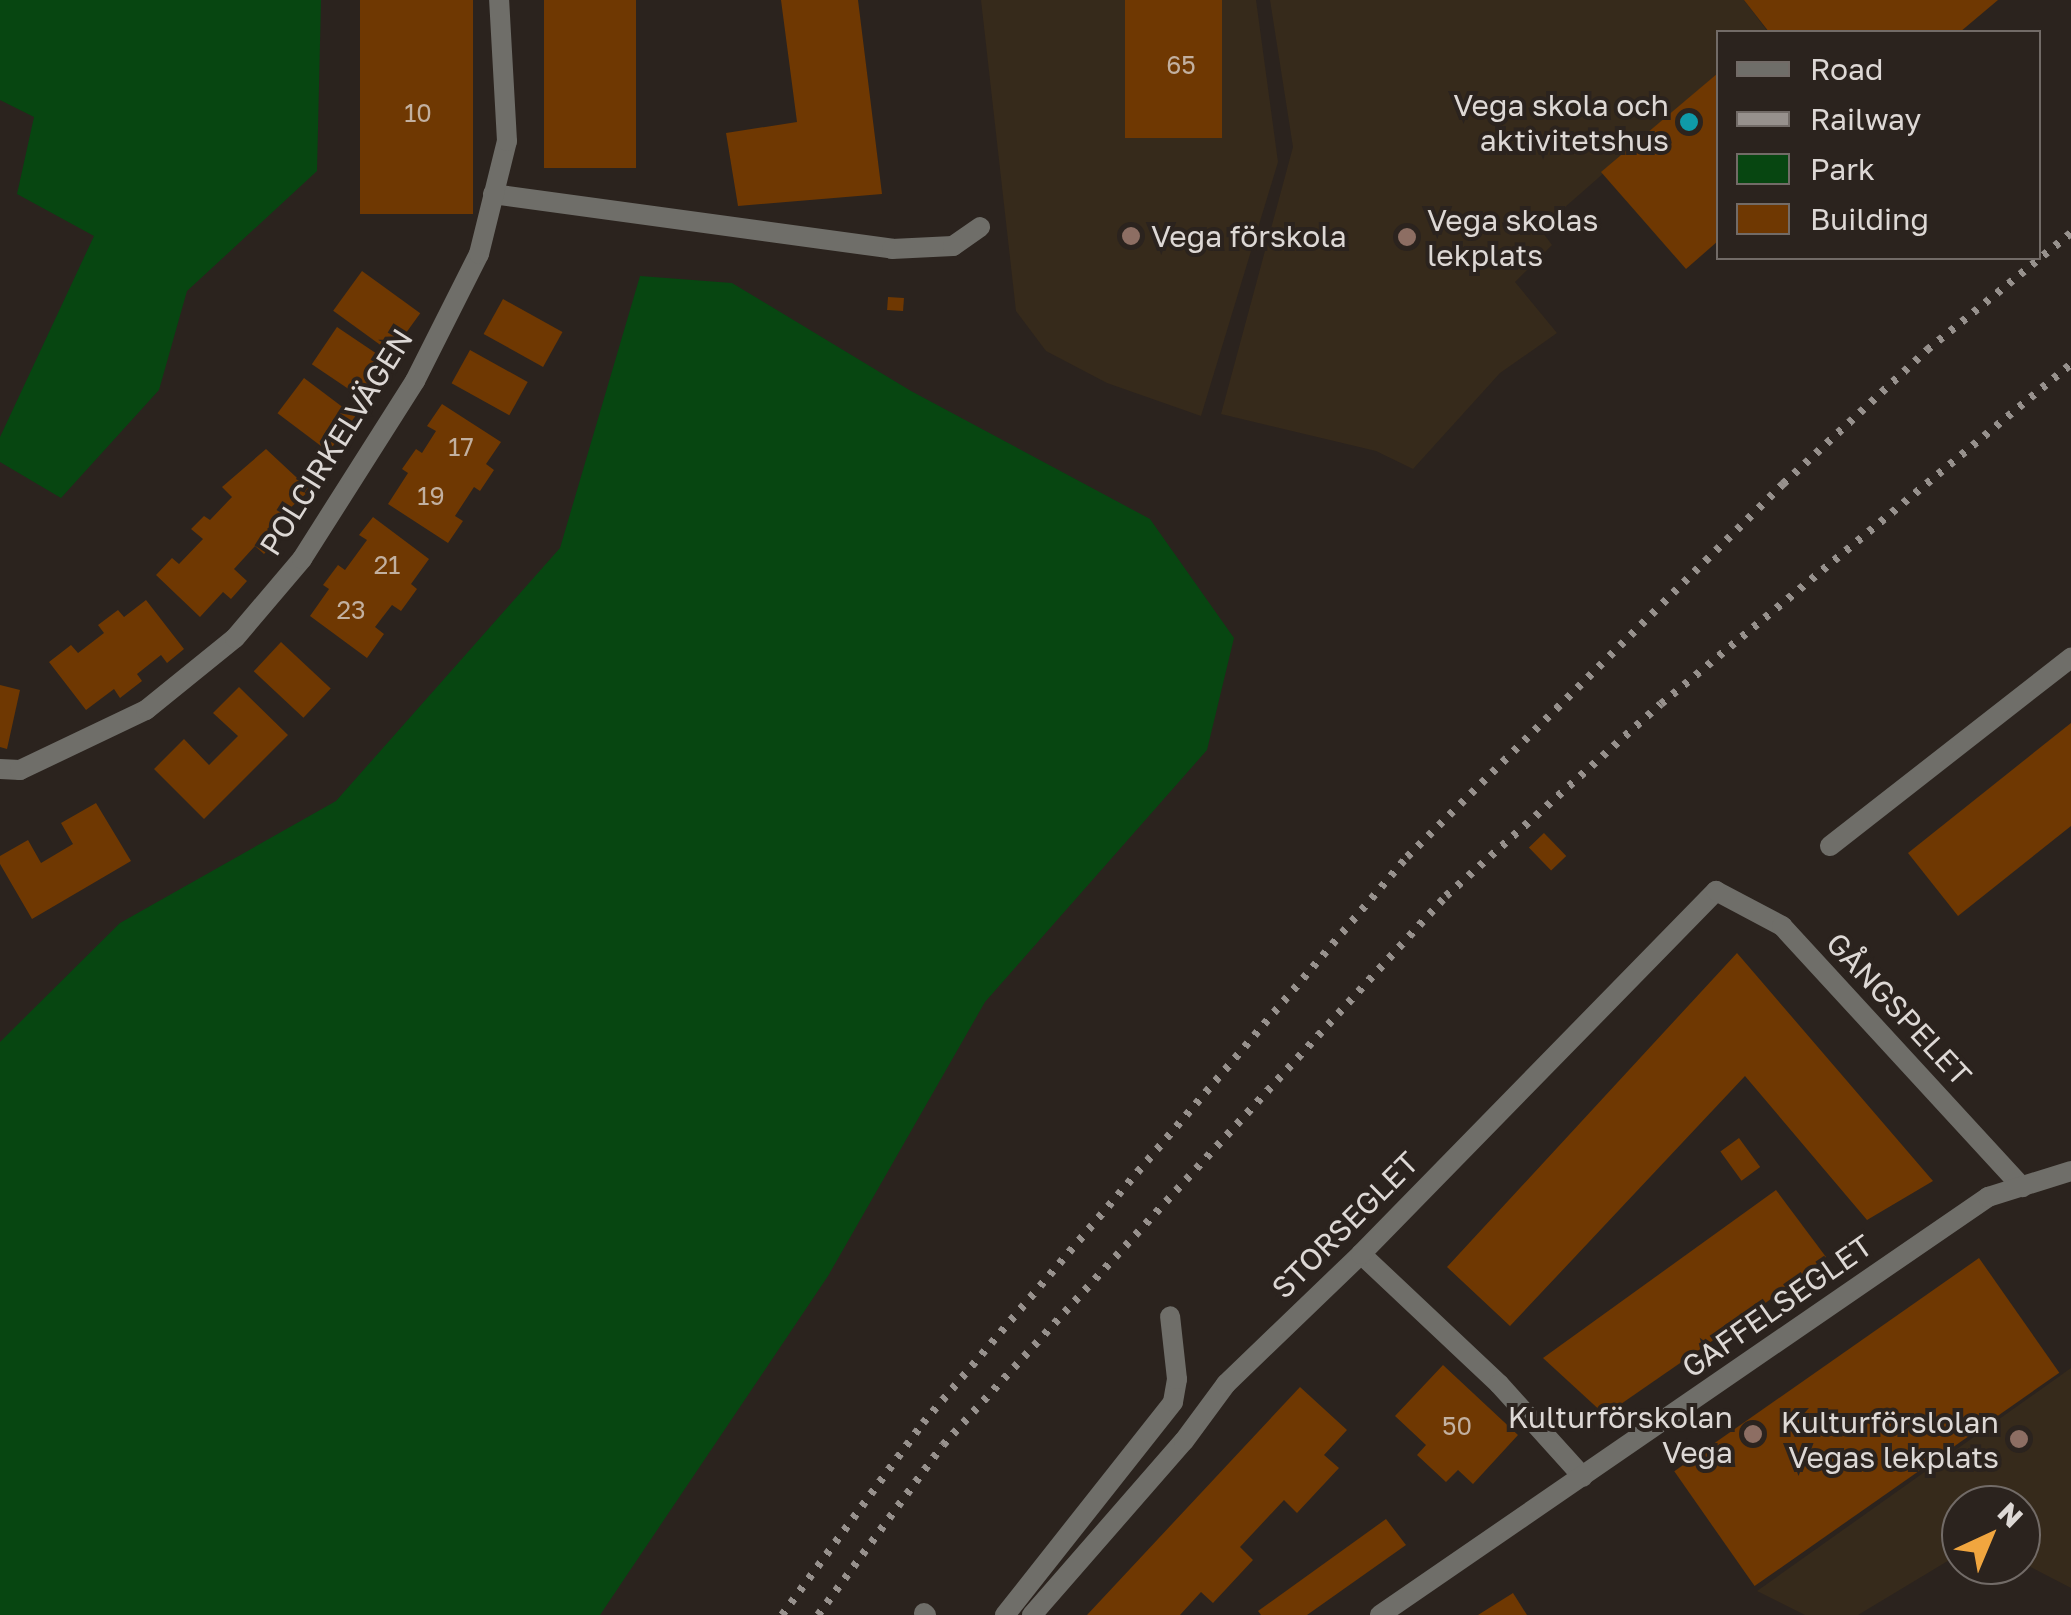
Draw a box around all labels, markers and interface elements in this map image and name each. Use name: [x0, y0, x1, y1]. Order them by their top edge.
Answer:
legend: [1716, 30, 2041, 260]
house number: 65: [1166, 50, 1196, 80]
text: Road: [1810, 51, 1884, 87]
place label: Vega skola och aktivitetshus: [1453, 87, 1669, 158]
house number: 10: [404, 98, 432, 128]
text: Railway: [1810, 101, 1921, 137]
marker: Vega skola och aktivitetshus: [1678, 111, 1700, 133]
text: Park: [1810, 151, 1875, 187]
text: Building: [1810, 201, 1929, 237]
place label: Vega skolas lekplats: [1427, 202, 1598, 272]
place label: Vega förskola: [1151, 218, 1347, 254]
marker: Vega förskola: [1120, 225, 1142, 247]
marker: Vega skolas lekplats: [1396, 226, 1418, 248]
street label: POLCIRKELVÄGEN: [252, 322, 420, 562]
house number: 17: [448, 432, 474, 462]
house number: 19: [417, 481, 445, 511]
house number: 21: [374, 550, 400, 580]
house number: 23: [336, 595, 366, 625]
street label: GÅNGSPELET: [1819, 925, 1979, 1093]
street label: STORSEGLET: [1264, 1144, 1426, 1306]
street label: GAFFELSEGLET: [1675, 1227, 1879, 1385]
place label: Kulturförskolan Vega: [1508, 1399, 1733, 1470]
place label: Kulturförslolan Vegas lekplats: [1781, 1404, 1999, 1474]
house number: 50: [1442, 1411, 1472, 1441]
marker: Kulturförskolan Vega: [1742, 1423, 1764, 1445]
marker: Kulturförslolan Vegas lekplats: [2008, 1428, 2030, 1450]
north arrow: [1941, 1485, 2041, 1585]
text: N: [1992, 1495, 2030, 1534]

